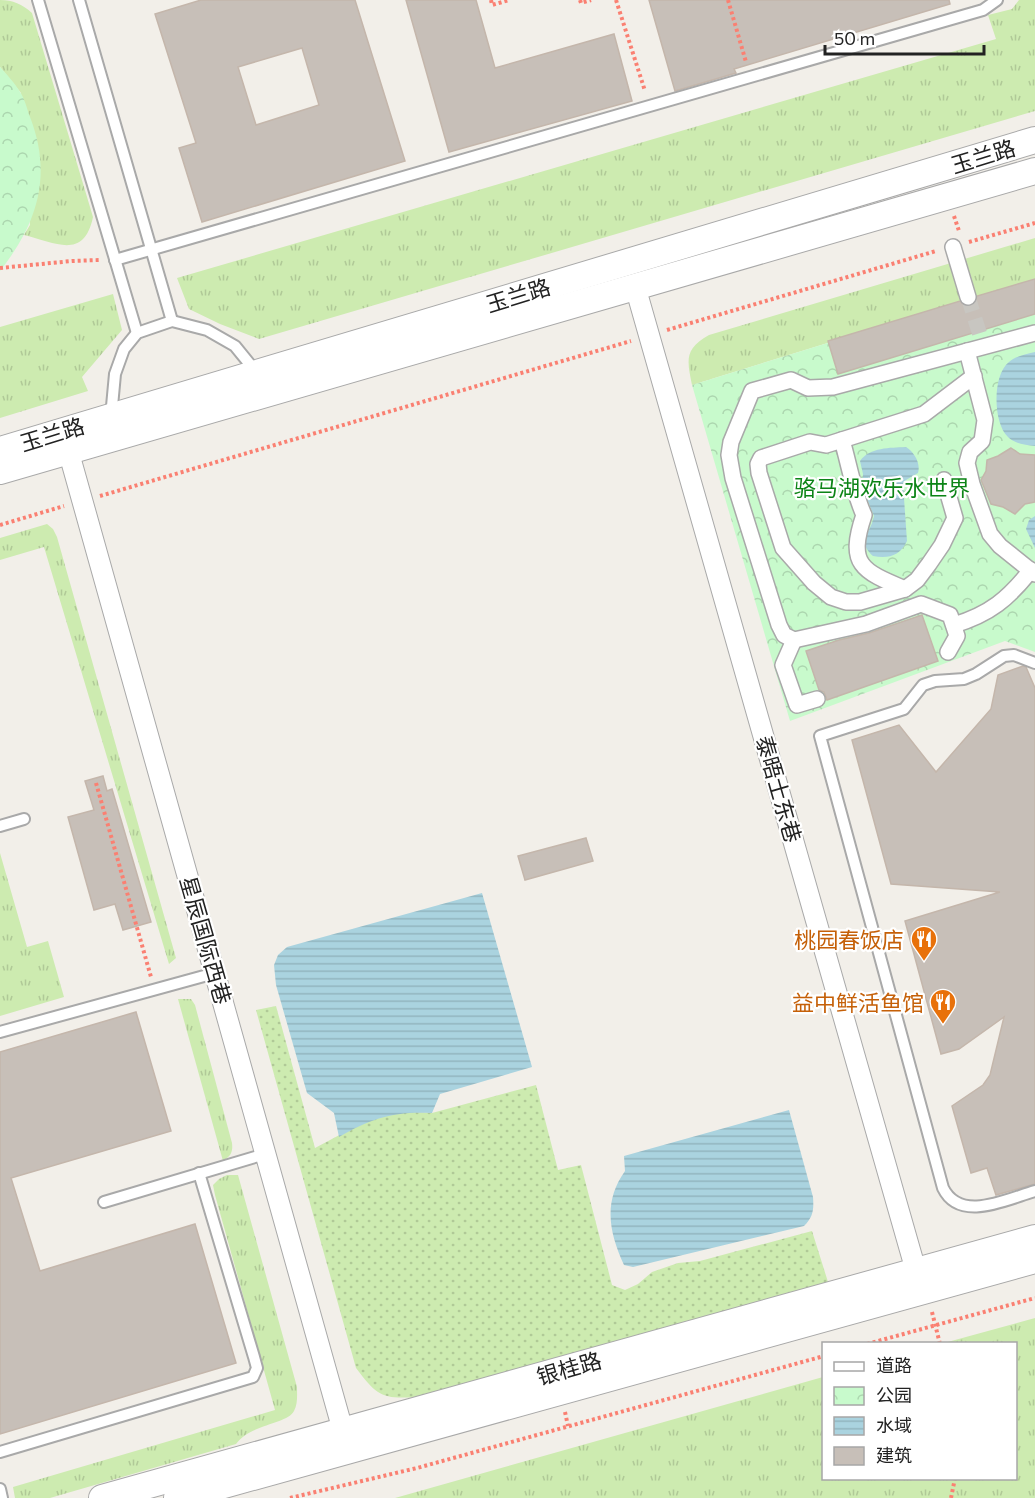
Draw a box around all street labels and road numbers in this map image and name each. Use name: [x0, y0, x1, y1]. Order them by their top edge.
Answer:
street label: 玉兰路: [947, 133, 1019, 179]
street label: 玉兰路: [482, 272, 554, 318]
street label: 玉兰路: [16, 411, 88, 457]
street label: 泰晤士东巷: [751, 732, 807, 846]
street label: 星辰国际西巷: [175, 873, 237, 1007]
street label: 银桂路: [534, 1346, 604, 1390]

